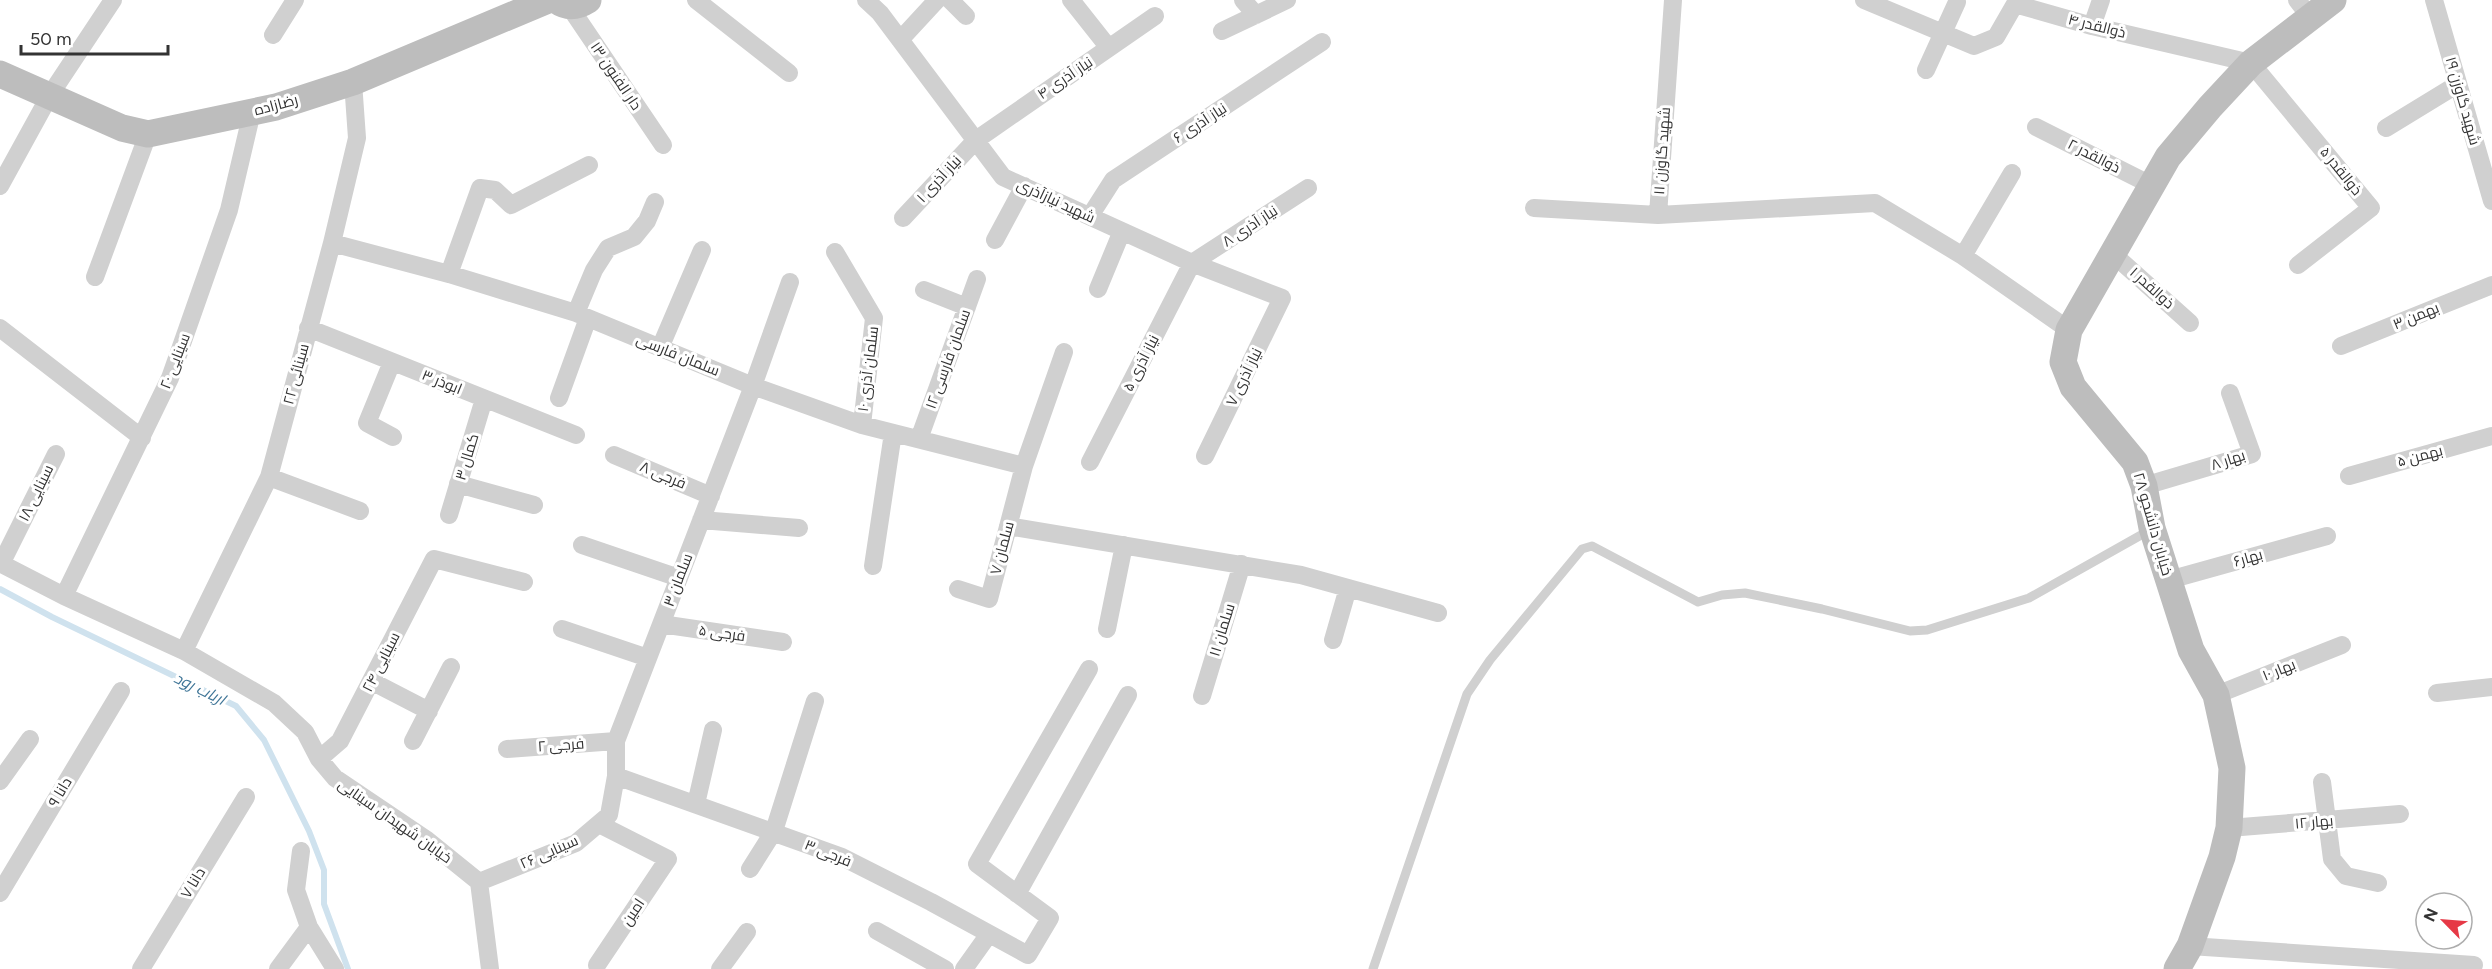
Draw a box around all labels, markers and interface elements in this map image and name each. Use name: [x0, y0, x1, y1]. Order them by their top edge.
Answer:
street label: ذوالقدر ۴: [2066, 10, 2128, 42]
scale bar: [21, 18, 168, 56]
text: 50 m: [30, 28, 72, 50]
street label: دار الفنون ۱۳: [586, 39, 645, 114]
street label: نیاز آذری ۴: [1034, 53, 1097, 104]
street label: شهید گاوزن ۱۹: [2441, 55, 2484, 148]
street label: رضازاده: [252, 91, 300, 119]
street label: نیاز آذری ۶: [1170, 99, 1231, 148]
street label: شهید گاوزن ۱۱: [1650, 106, 1675, 196]
street label: ذوالقدر ۲: [2065, 135, 2123, 177]
street label: ذوالقدر ۵: [2316, 143, 2366, 199]
street label: نیاز آذری ۱: [913, 152, 966, 207]
street label: شهید نیازآذری: [1014, 175, 1098, 228]
street label: نیاز آذری ۸: [1219, 202, 1282, 251]
street label: ذوالقدر ۱: [2126, 263, 2178, 313]
street label: بهمن ۳: [2390, 299, 2442, 334]
street label: سلمان فارسی ۱۲: [922, 307, 975, 412]
street label: سلمان آذری ۱۰: [854, 325, 883, 413]
street label: سلمان فارسی: [633, 330, 722, 381]
street label: سینایی ۲۰: [156, 331, 195, 392]
street label: نیاز آذری ۵: [1119, 332, 1164, 395]
street label: سینائی ۲۲: [279, 342, 314, 407]
street label: نیاز آذری ۷: [1222, 345, 1267, 409]
street label: ابوذر ۳: [419, 366, 465, 398]
street label: کمال ۳: [451, 432, 483, 482]
street label: بهمن ۵: [2395, 441, 2445, 472]
street label: بهار ۸: [2208, 446, 2248, 475]
street label: فرجی ۸: [637, 457, 689, 494]
street label: سینایی ۱۸: [15, 462, 58, 525]
street label: خیابان دانشجو ۲۸: [2129, 470, 2176, 578]
street label: سلمان ۷: [986, 519, 1019, 577]
street label: بهار۶: [2231, 545, 2265, 572]
street label: سلمان ۳: [660, 551, 697, 609]
street label: سلمان ۱۱: [1205, 601, 1240, 659]
street label: فرجی ۵: [697, 621, 747, 646]
street label: سینایی ۲۴: [358, 629, 405, 695]
street label: بهار ۱۰: [2260, 655, 2299, 686]
water label: ارباب رود: [171, 668, 230, 710]
street label: فرجی ۲: [537, 734, 585, 757]
street label: دانا ۹: [44, 774, 76, 810]
street label: خیابان شهیدان سینایی: [334, 775, 455, 868]
street label: بهار ۱۲: [2294, 811, 2334, 834]
street label: سینایی ۲۶: [517, 831, 581, 874]
street label: فرجی ۳: [802, 835, 854, 871]
street label: دانا ۷: [177, 864, 209, 902]
north arrow: [2414, 891, 2474, 951]
street label: امین: [618, 895, 649, 929]
text: N: [2420, 905, 2442, 924]

